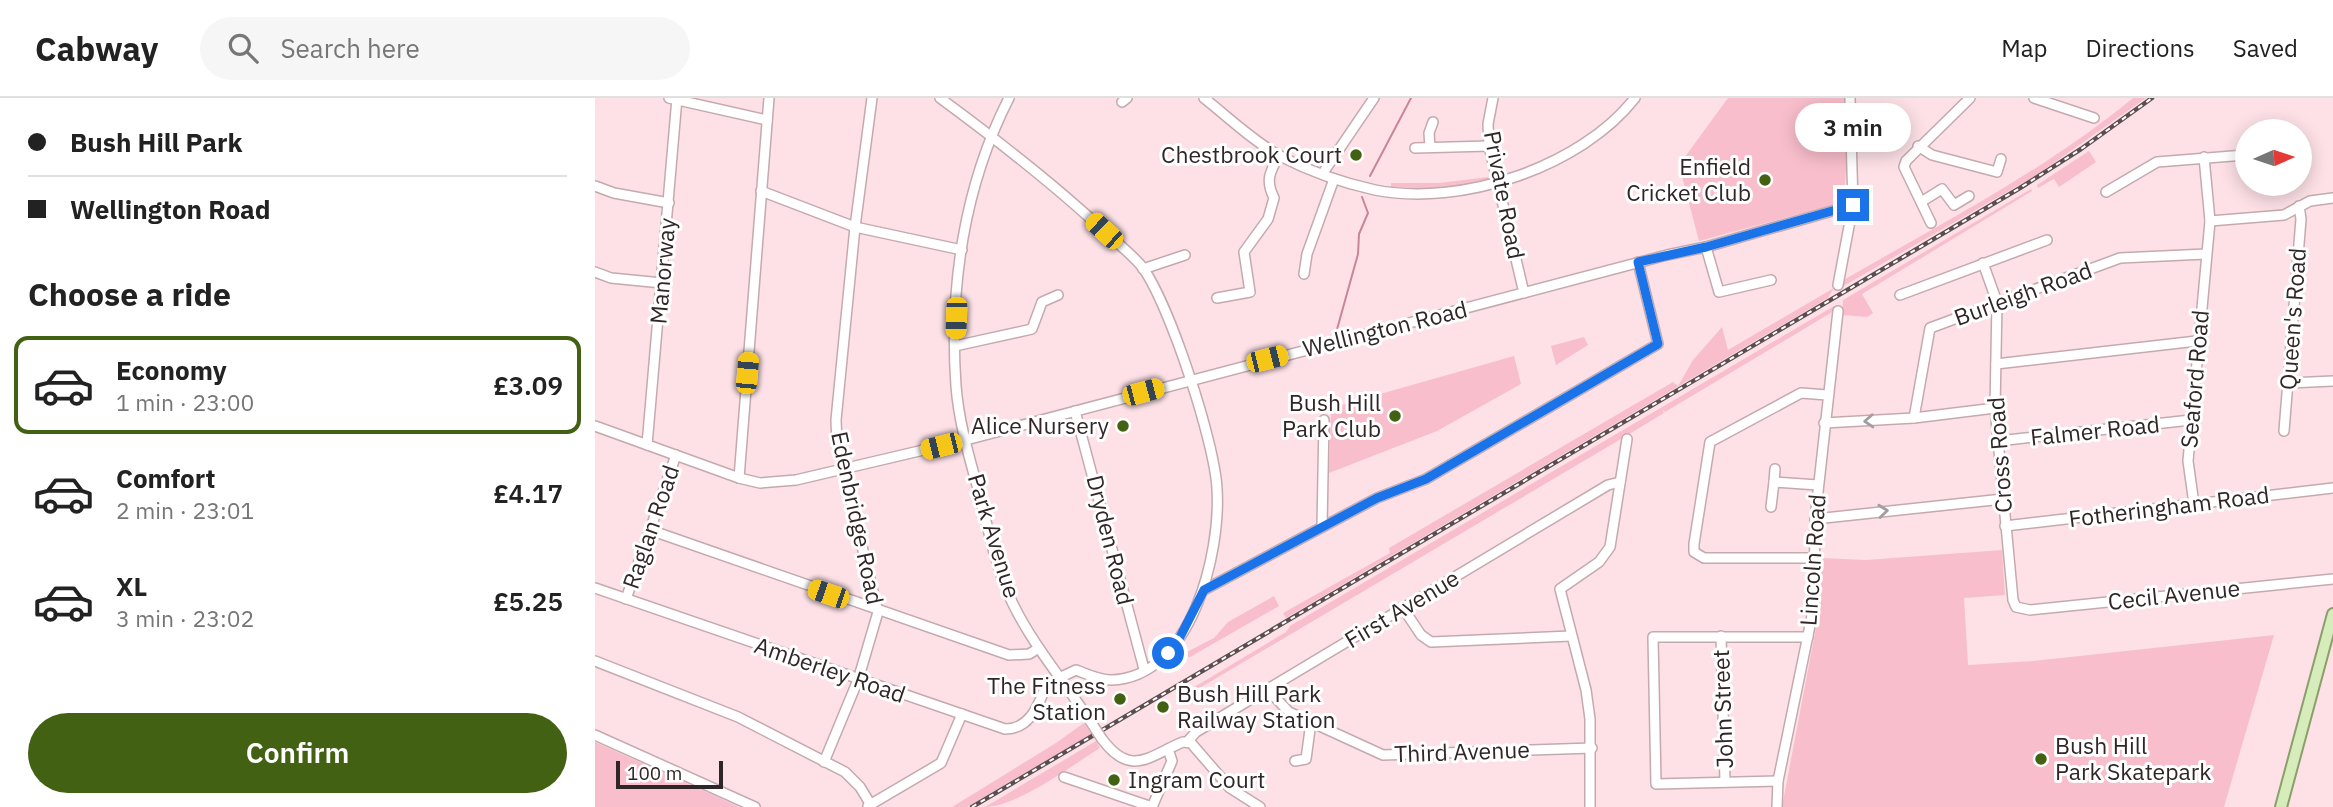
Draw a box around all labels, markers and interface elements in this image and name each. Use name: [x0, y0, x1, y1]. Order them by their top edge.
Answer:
search box: [200, 17, 690, 80]
text: Cabway: [35, 27, 158, 70]
icon: search: [224, 29, 262, 67]
text: Search here: [280, 31, 420, 65]
text: Map: [2001, 32, 2047, 64]
text: Directions: [2085, 32, 2195, 64]
text: Saved: [2233, 32, 2298, 64]
callout: 3 min: [1795, 104, 1911, 153]
text: 3 min: [1823, 112, 1883, 142]
north arrow: [2235, 119, 2312, 196]
map controls: [2235, 119, 2312, 196]
text: Bush Hill Park: [70, 125, 242, 159]
street label: Private Road: [1478, 128, 1532, 262]
place label: Chestbrook Court: [1161, 139, 1342, 169]
marker: Chestbrook Court: [1348, 147, 1364, 163]
place label: Enfield Cricket Club: [1626, 151, 1751, 207]
marker: Enfield Cricket Club: [1757, 172, 1773, 188]
route end: [1837, 189, 1869, 221]
text: Wellington Road: [70, 192, 271, 226]
car: [1082, 209, 1127, 253]
street label: Manorway: [642, 216, 682, 325]
street label: Queen's Road: [2272, 247, 2312, 391]
street label: Burleigh Road: [1950, 254, 2096, 332]
text: Choose a ride: [28, 273, 231, 315]
street label: Wellington Road: [1299, 293, 1470, 363]
car: [945, 297, 968, 339]
street label: Seaford Road: [2173, 309, 2215, 449]
car: [1245, 344, 1290, 374]
car: [735, 351, 760, 395]
text: Economy: [116, 353, 227, 387]
icon: car: [32, 354, 95, 417]
text: £3.09: [493, 368, 563, 402]
car: [1120, 376, 1167, 408]
text: 1 min · 23:00: [116, 387, 254, 417]
place label: Bush Hill Park Club: [1282, 387, 1381, 443]
street label: Cross Road: [1980, 396, 2018, 514]
marker: Bush Hill Park Club: [1387, 408, 1403, 424]
street label: Falmer Road: [2029, 408, 2161, 452]
place label: Alice Nursery: [971, 410, 1110, 440]
one-way arrow: [1863, 413, 1874, 428]
marker: Alice Nursery: [1115, 418, 1131, 434]
street label: Edenbridge Road: [825, 429, 891, 607]
car: [919, 431, 964, 461]
text: Comfort: [116, 461, 215, 495]
street label: Raglan Road: [615, 461, 685, 592]
icon: car: [32, 462, 95, 525]
street label: Park Avenue: [962, 470, 1028, 602]
street label: Dryden Road: [1080, 472, 1142, 608]
text: £4.17: [493, 476, 563, 510]
street label: Fotheringham Road: [2067, 479, 2271, 533]
street label: Lincoln Road: [1792, 493, 1832, 627]
text: 2 min · 23:01: [116, 495, 254, 525]
one-way arrow: [1877, 504, 1888, 519]
street label: First Avenue: [1339, 562, 1464, 654]
text: XL: [116, 569, 147, 603]
icon: car: [32, 570, 95, 633]
street label: Cecil Avenue: [2106, 572, 2241, 616]
car: [805, 577, 852, 611]
text: £5.25: [493, 584, 563, 618]
text: 3 min · 23:02: [116, 603, 254, 633]
street label: Amberley Road: [751, 629, 910, 709]
route start: [1152, 637, 1184, 669]
street label: John Street: [1705, 649, 1739, 769]
place label: The Fitness Station: [987, 670, 1106, 726]
place label: Bush Hill Park Railway Station: [1177, 678, 1336, 734]
marker: The Fitness Station: [1112, 691, 1128, 707]
marker: Bush Hill Park Railway Station: [1155, 699, 1171, 715]
button: Confirm: [28, 713, 567, 793]
place label: Bush Hill Park Skatepark: [2055, 730, 2211, 786]
street label: Third Avenue: [1394, 734, 1530, 768]
marker: Bush Hill Park Skatepark: [2033, 751, 2049, 767]
scale bar: [616, 758, 723, 790]
text: 100 m: [627, 761, 682, 785]
place label: Ingram Court: [1128, 764, 1265, 794]
marker: Ingram Court: [1106, 772, 1122, 788]

